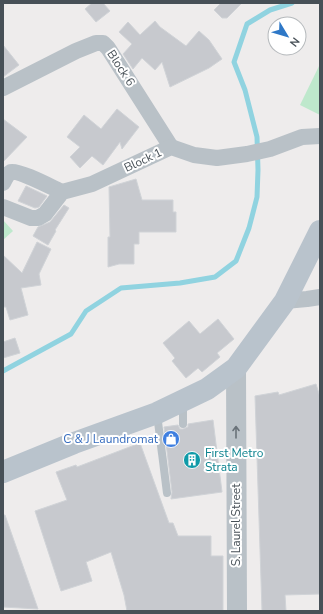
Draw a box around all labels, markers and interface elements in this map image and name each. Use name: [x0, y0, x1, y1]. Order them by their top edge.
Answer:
north arrow: [267, 16, 307, 56]
text: N: [286, 34, 303, 50]
street label: Block 6: [103, 47, 139, 89]
street label: Block 1: [121, 144, 165, 176]
one-way arrow: [232, 426, 240, 439]
shop icon: C & J Laundromat: [161, 429, 181, 449]
place label: C & J Laundromat: [63, 431, 159, 447]
place label: First Metro Strata: [205, 445, 264, 475]
building icon: First Metro Strata: [182, 450, 202, 470]
street label: S. Laurel Street: [228, 483, 244, 566]

